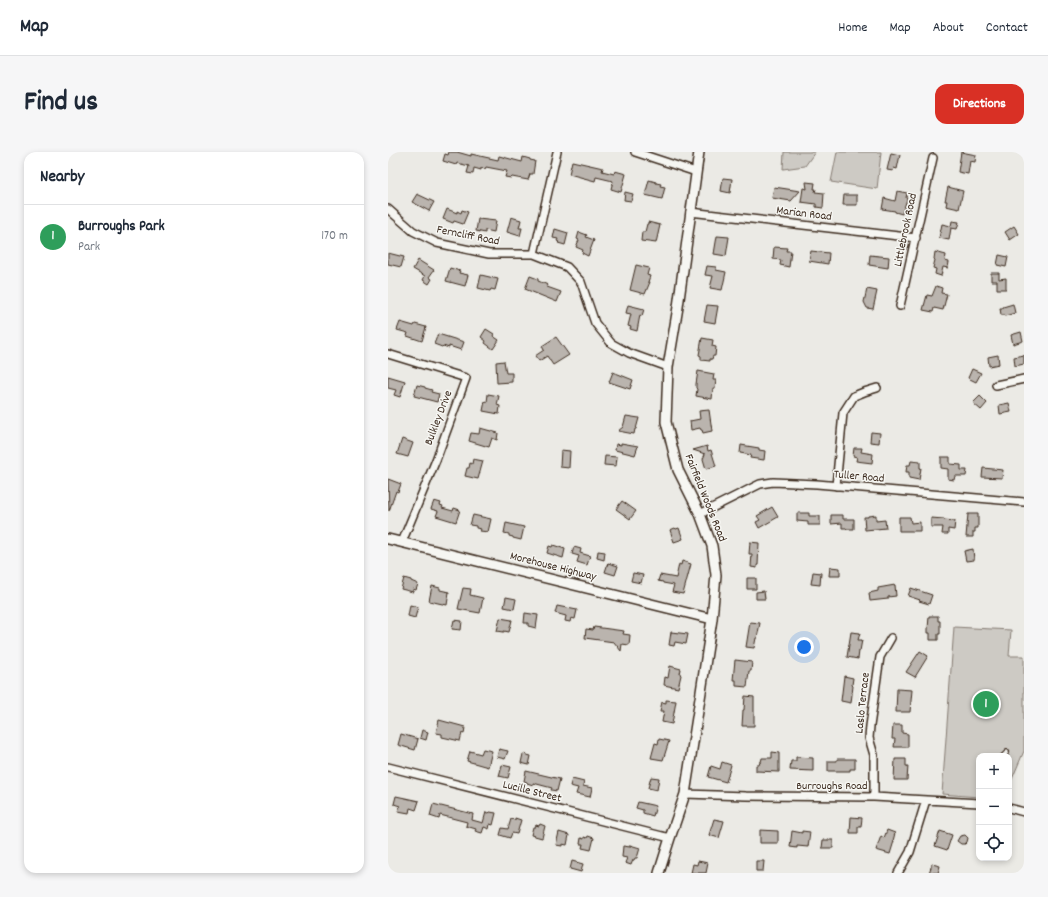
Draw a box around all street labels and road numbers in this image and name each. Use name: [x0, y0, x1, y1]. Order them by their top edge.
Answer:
street label: Littlebrook Road: [890, 192, 922, 268]
street label: Marian Road: [775, 202, 833, 226]
street label: Ferncliff Road: [435, 222, 501, 250]
street label: Bulkley Drive: [421, 388, 457, 448]
street label: Fairfield Woods Road: [680, 452, 730, 544]
street label: Tuller Road: [833, 466, 885, 488]
street label: Morehouse Highway: [508, 548, 599, 586]
street label: Laslo Terrace: [851, 672, 875, 734]
street label: Lucille Street: [501, 776, 564, 808]
street label: Burroughs Road: [796, 778, 868, 795]

